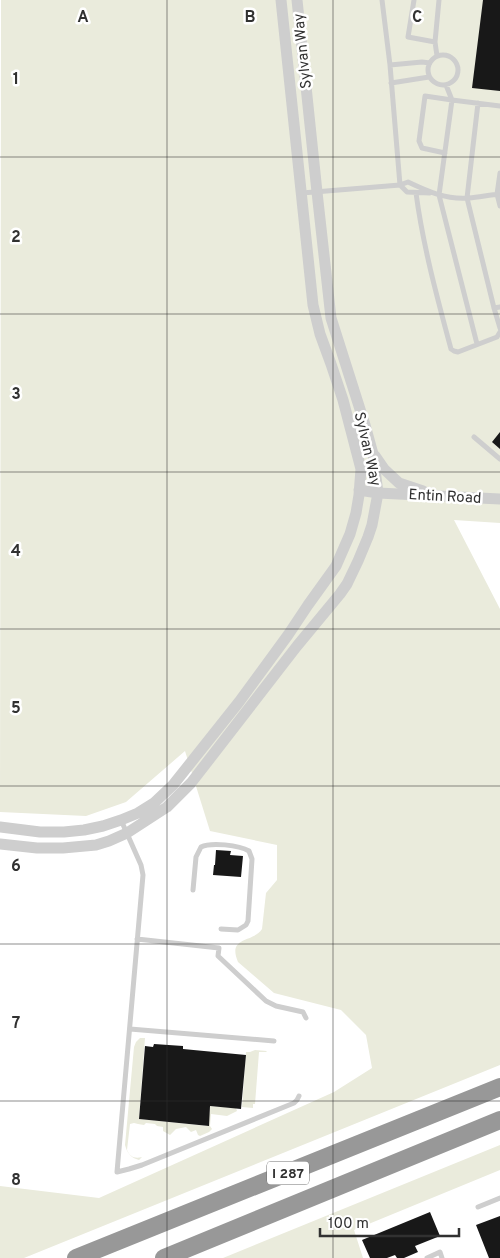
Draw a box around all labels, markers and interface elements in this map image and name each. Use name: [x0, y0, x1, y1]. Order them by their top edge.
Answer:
text: A: [77, 8, 89, 28]
text: B: [244, 8, 256, 28]
text: C: [412, 8, 422, 28]
street label: Sylvan Way: [290, 12, 317, 89]
text: 1: [13, 70, 19, 90]
text: 2: [11, 228, 21, 248]
text: 3: [11, 385, 21, 405]
street label: Sylvan Way: [349, 410, 384, 488]
street label: Entin Road: [408, 486, 482, 509]
text: 4: [11, 542, 21, 562]
text: 5: [11, 699, 21, 719]
text: 6: [11, 857, 21, 877]
text: 7: [12, 1014, 20, 1034]
road number: I 287: [267, 1162, 309, 1184]
text: 8: [11, 1171, 21, 1191]
scale bar: [320, 1206, 459, 1238]
text: 100 m: [328, 1215, 369, 1234]

